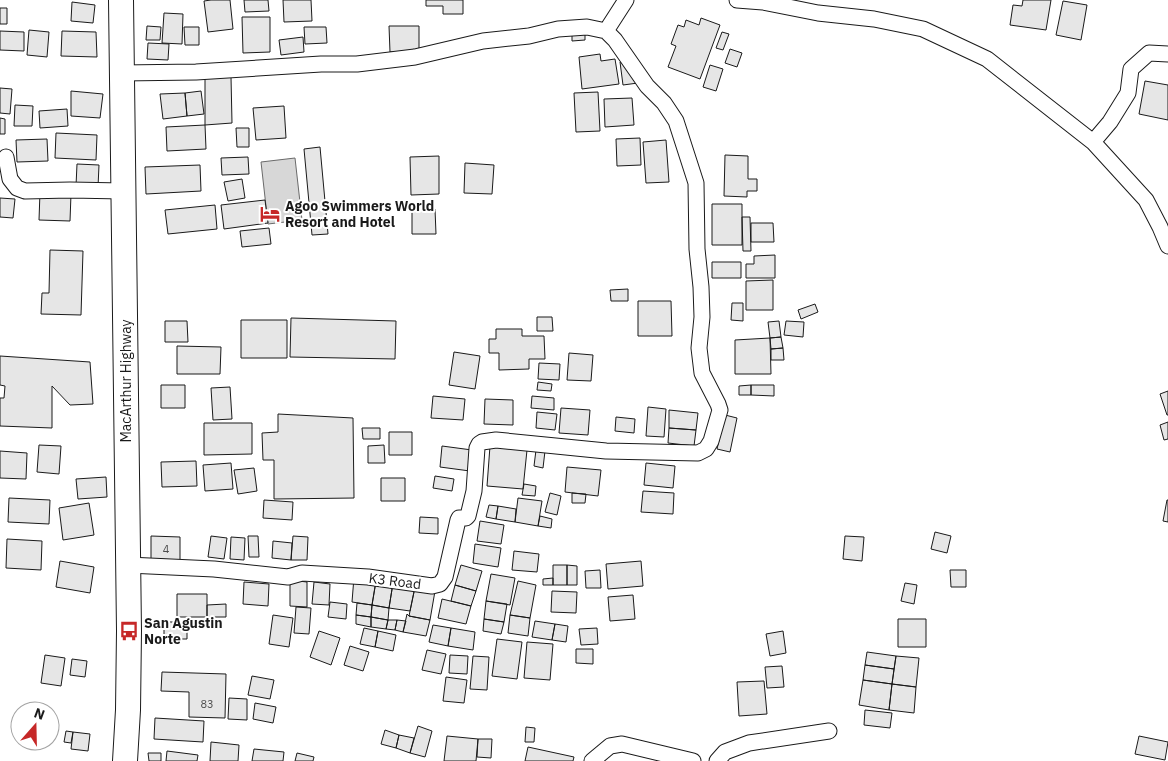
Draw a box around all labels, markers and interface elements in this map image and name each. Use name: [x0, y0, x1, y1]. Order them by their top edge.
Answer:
place label: Agoo Swimmers World Resort and Hotel: [285, 197, 434, 231]
hotel icon: Agoo Swimmers World Resort and Hotel: [259, 203, 281, 225]
street label: MacArthur Highway: [117, 319, 135, 443]
house number: 4: [163, 542, 170, 556]
street label: K3 Road: [368, 569, 422, 593]
place label: San Agustin Norte: [144, 614, 223, 648]
bus stop icon: San Agustin Norte: [118, 620, 140, 642]
house number: 83: [200, 697, 214, 711]
north arrow: [10, 701, 60, 751]
text: N: [32, 704, 47, 724]

